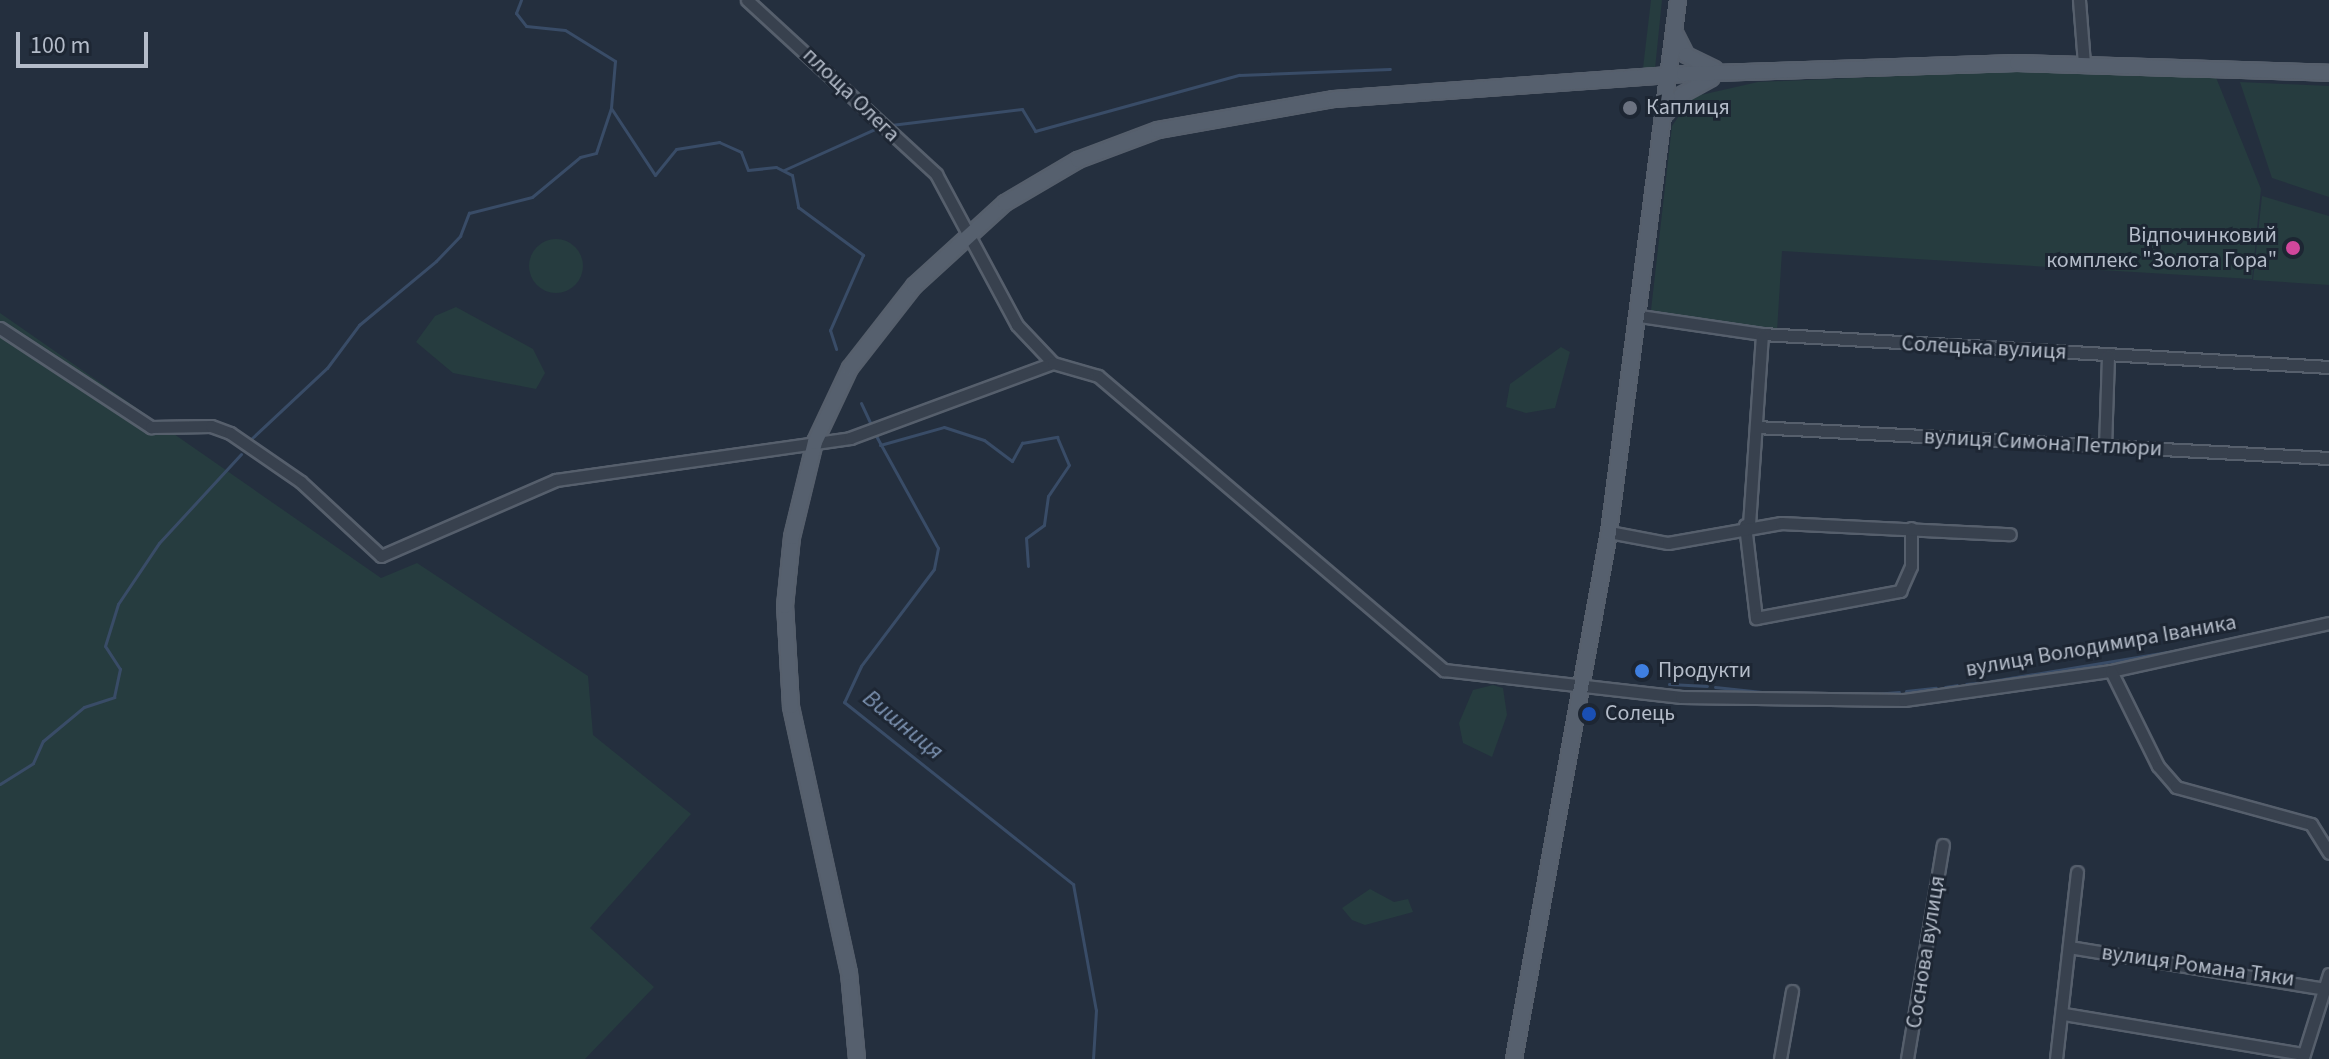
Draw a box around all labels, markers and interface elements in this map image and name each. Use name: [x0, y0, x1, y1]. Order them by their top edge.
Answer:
scale bar: [20, 16, 152, 66]
text: 100 m: [30, 28, 90, 63]
street label: площа Олега: [797, 42, 905, 148]
place label: Каплиця: [1646, 95, 1730, 121]
marker: Каплиця: [1621, 99, 1639, 117]
place label: Відпочинковий комплекс "Золота Гора": [2046, 222, 2277, 274]
marker: Відпочинковий комплекс "Золота Гора": [2284, 239, 2302, 257]
street label: Солецька вулиця: [1901, 330, 2067, 366]
street label: вулиця Симона Петлюри: [1923, 424, 2163, 462]
street label: вулиця Володимира Іваника: [1964, 609, 2238, 683]
place label: Продукти: [1658, 658, 1751, 684]
marker: Продукти: [1633, 662, 1651, 680]
water label: Вишниця: [857, 684, 949, 766]
place label: Солець: [1605, 701, 1675, 727]
marker: Солець: [1580, 705, 1598, 723]
street label: Соснова вулиця: [1901, 874, 1951, 1030]
street label: вулиця Романа Тяки: [2100, 939, 2296, 993]

